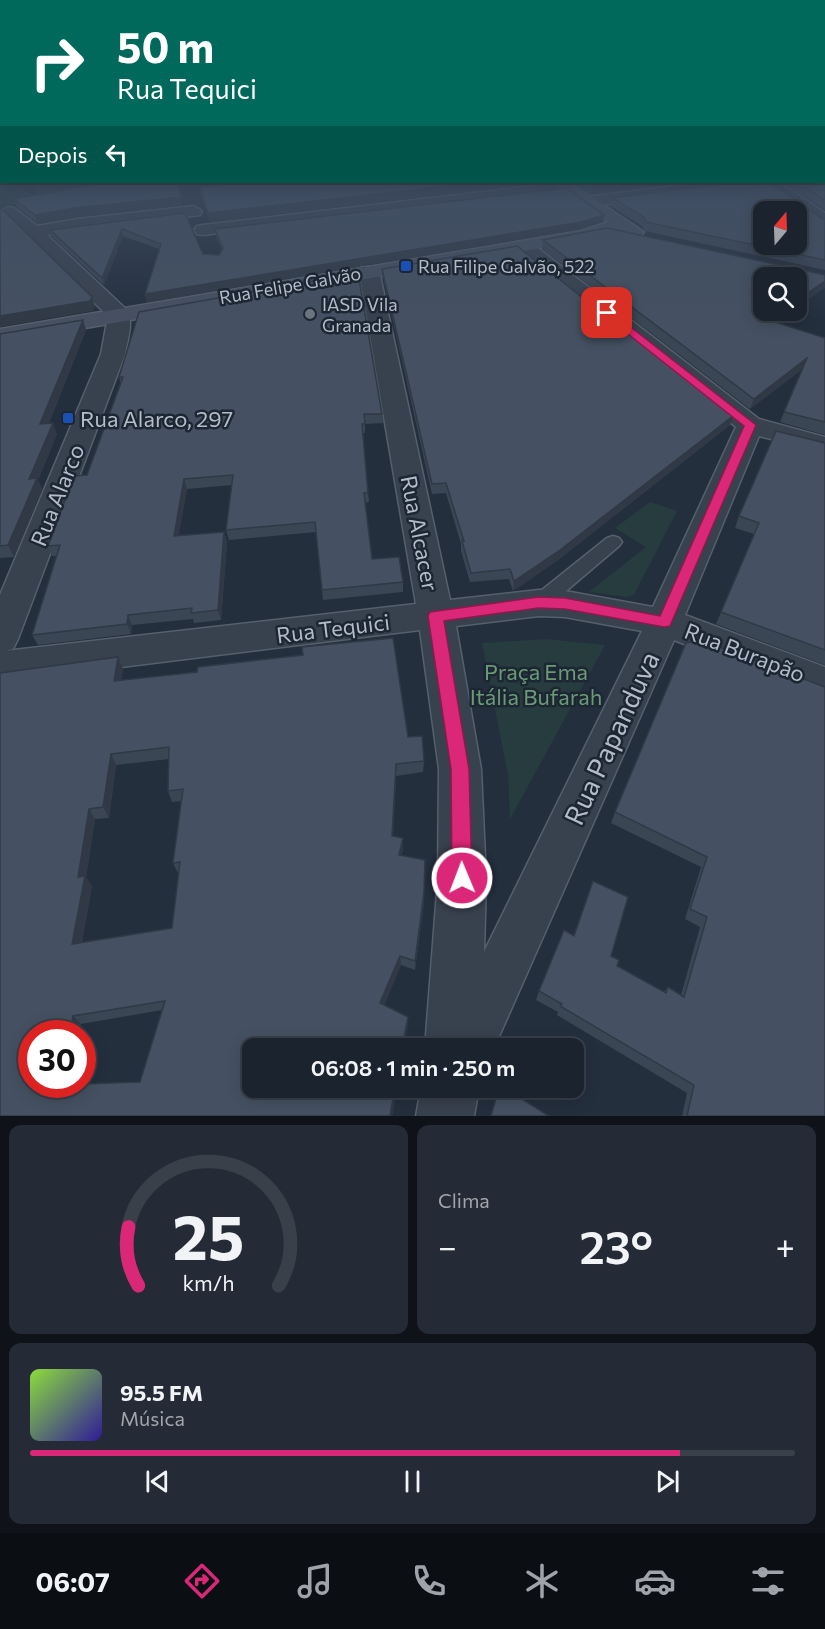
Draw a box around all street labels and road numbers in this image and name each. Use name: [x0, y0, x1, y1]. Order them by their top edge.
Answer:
street label: Rua Felipe Galvão: [217, 262, 363, 308]
street label: Rua Alarco: [24, 440, 90, 550]
street label: Rua Alcacer: [396, 473, 444, 593]
street label: Rua Tequici: [275, 608, 391, 648]
street label: Rua Burapão: [681, 617, 809, 687]
street label: Rua Papanduva: [556, 646, 666, 830]

